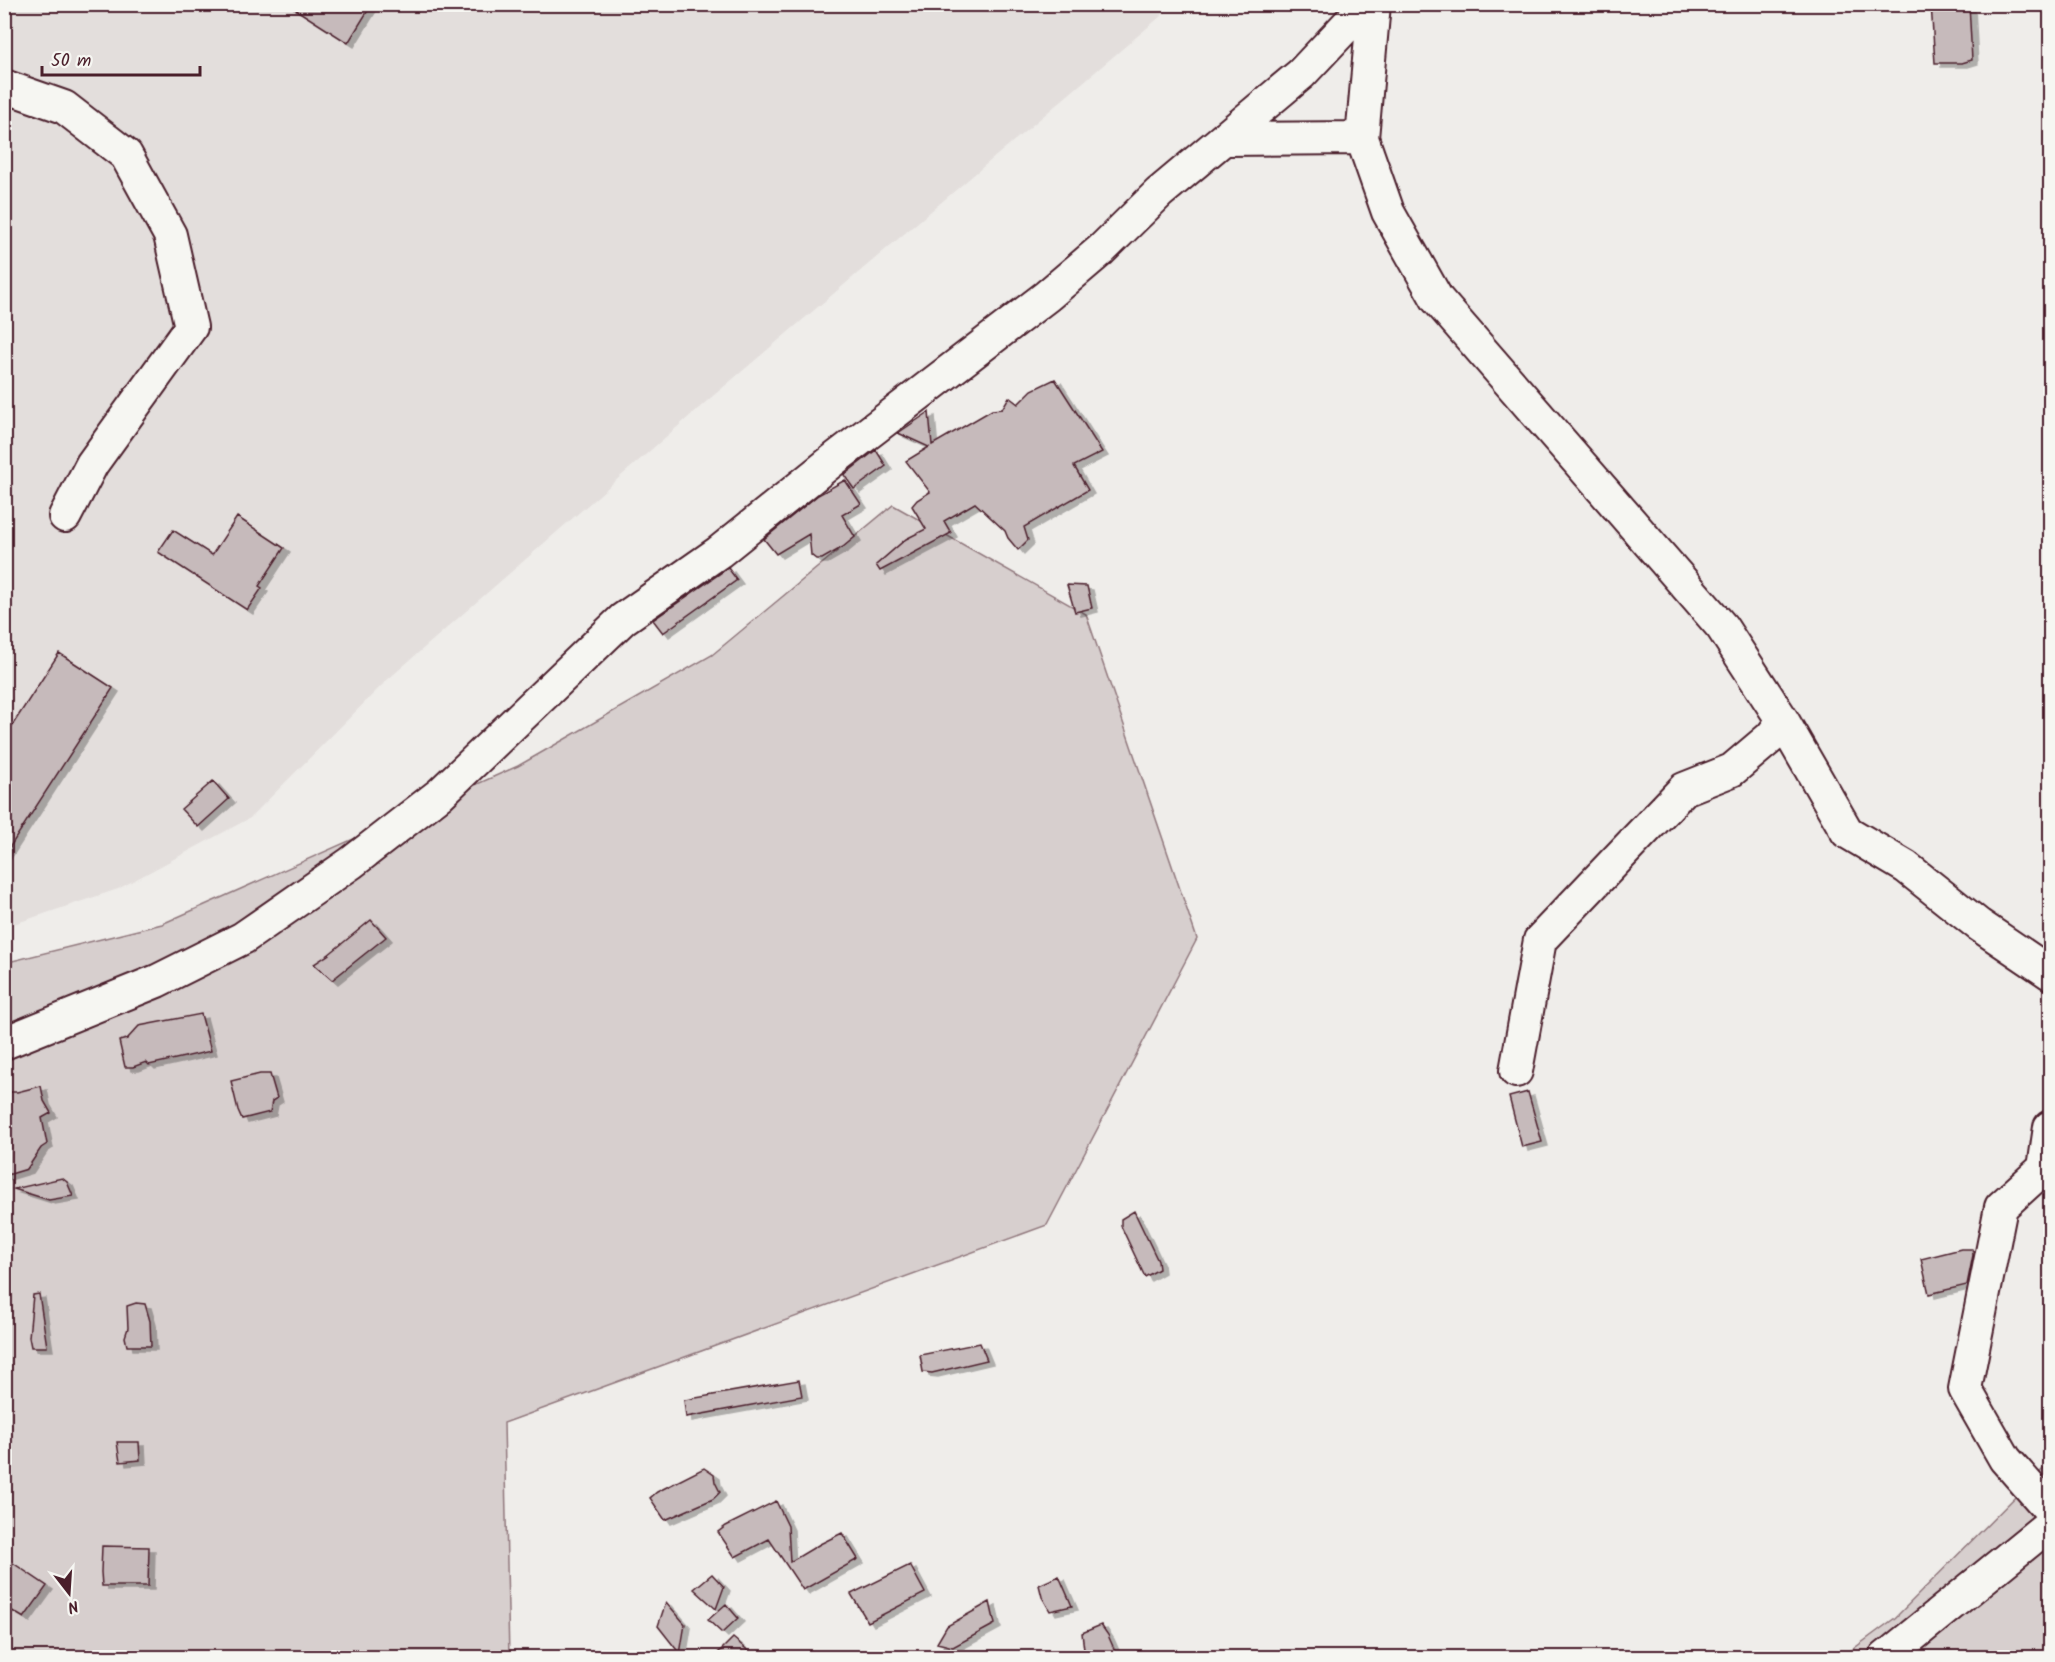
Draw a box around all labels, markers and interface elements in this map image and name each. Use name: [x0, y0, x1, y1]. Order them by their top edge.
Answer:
scale bar: [42, 39, 200, 77]
text: 50 m: [51, 47, 91, 76]
north arrow: [39, 1563, 99, 1623]
text: N: [64, 1592, 81, 1619]

